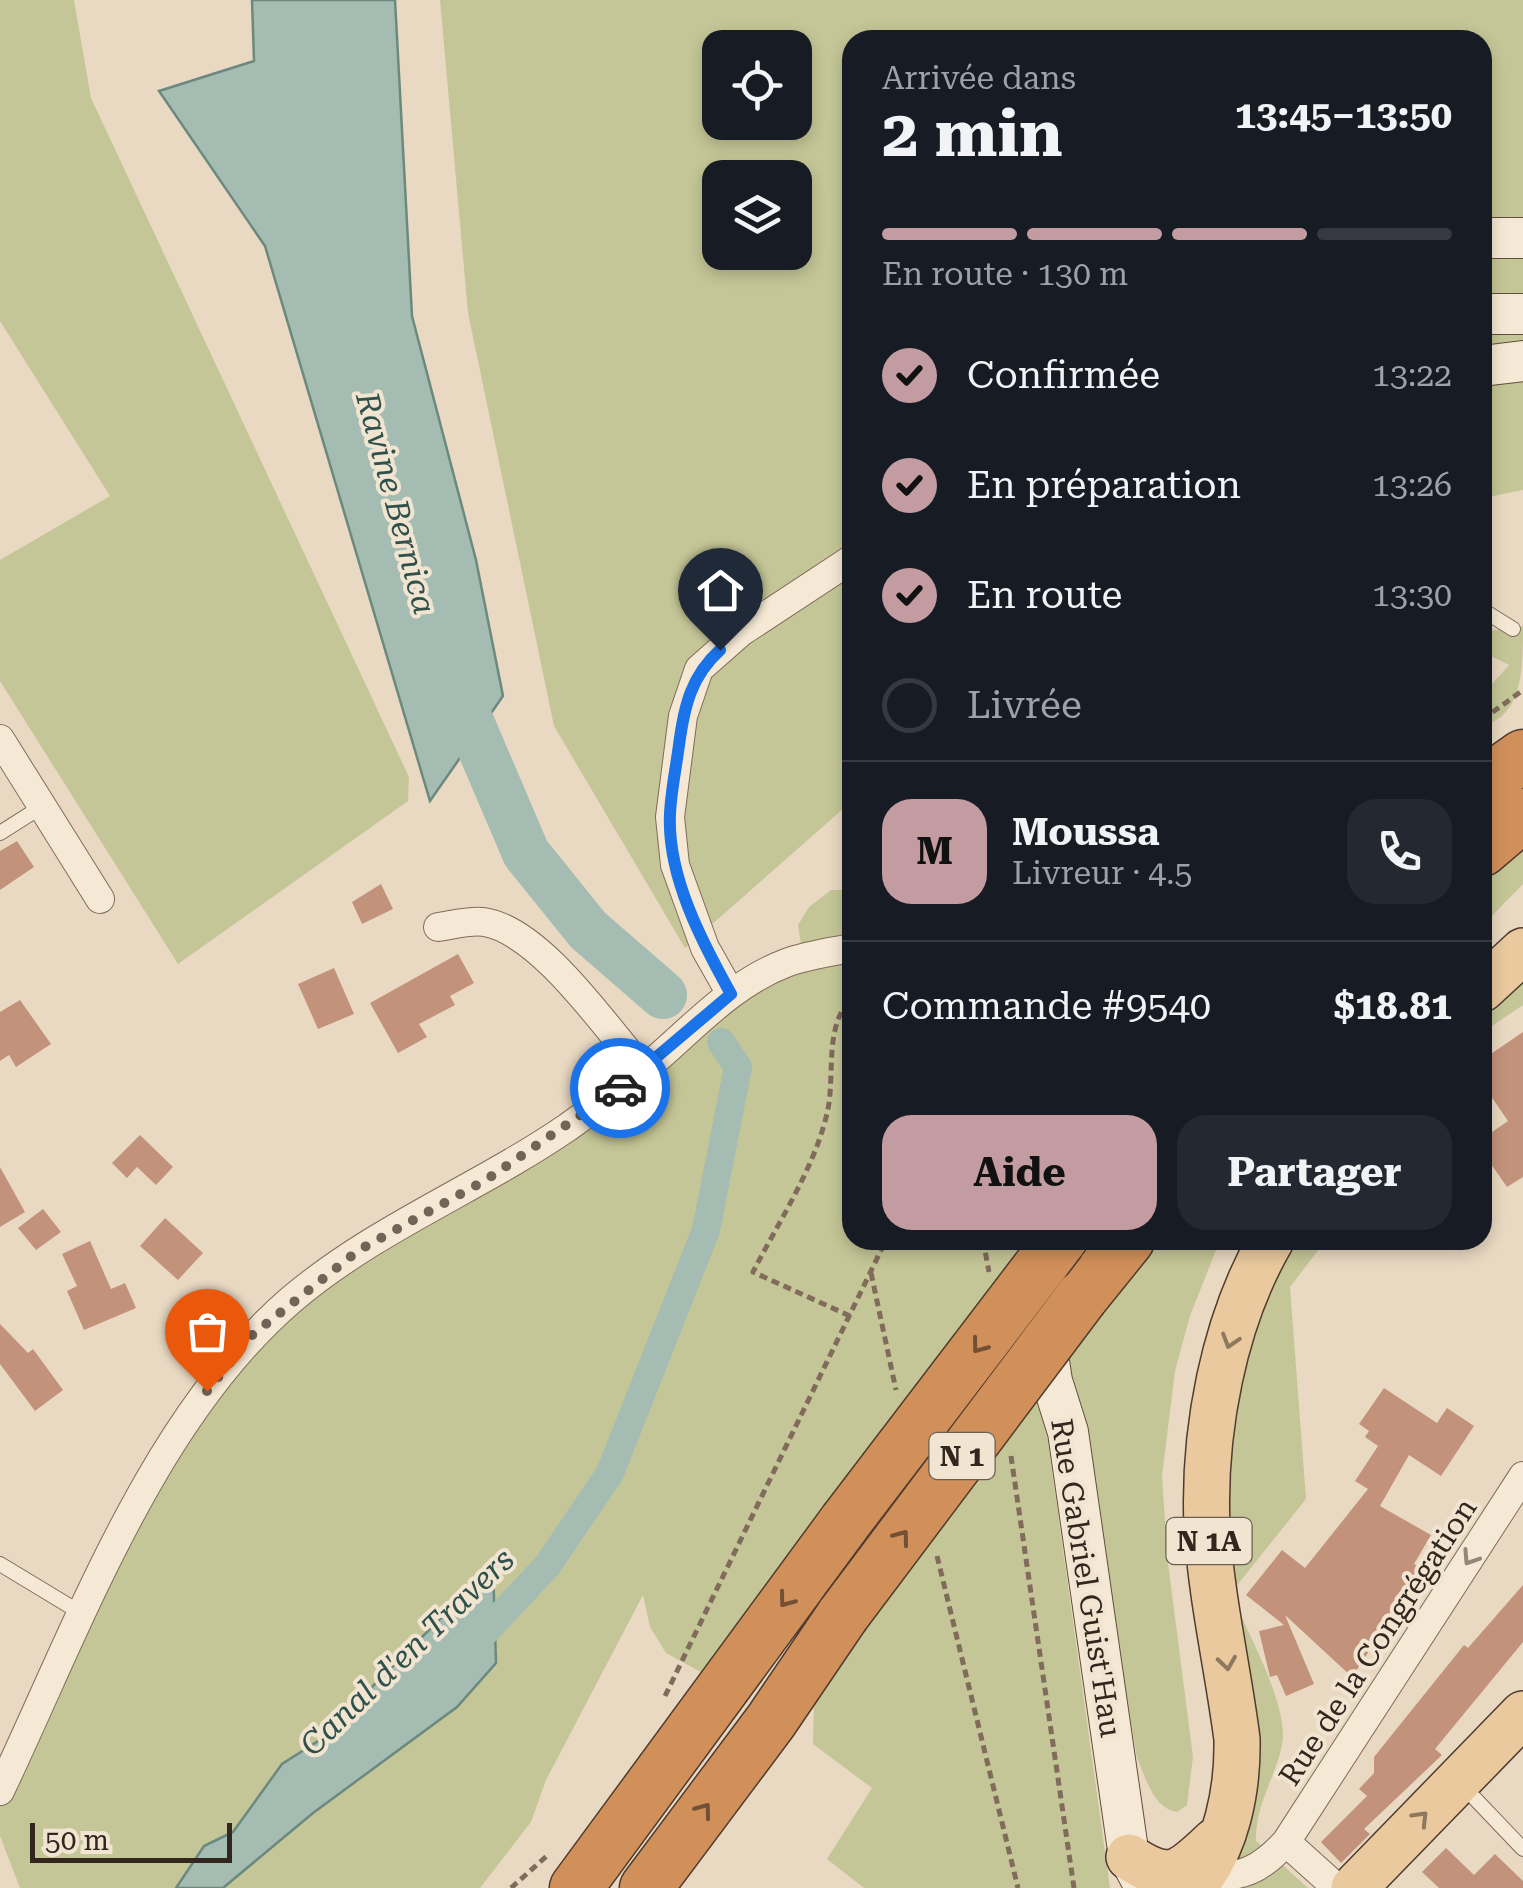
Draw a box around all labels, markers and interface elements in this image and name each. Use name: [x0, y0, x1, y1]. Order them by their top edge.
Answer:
map controls: [702, 30, 812, 270]
button: locate: [702, 30, 812, 140]
text: Arrivée dans: [882, 59, 1076, 97]
text: 13:45–13:50: [1235, 93, 1452, 137]
text: 2 min: [882, 96, 1063, 172]
button: layers: [702, 160, 812, 270]
text: En route · 130 m: [882, 255, 1128, 293]
icon: check: [882, 348, 937, 403]
text: Confirmée: [967, 353, 1160, 397]
text: 13:22: [1372, 356, 1452, 394]
water label: Ravine Bernica: [348, 387, 444, 618]
icon: check: [882, 458, 937, 513]
text: En préparation: [967, 463, 1241, 507]
text: 13:26: [1372, 466, 1452, 504]
pin: [678, 548, 763, 651]
icon: home: [693, 563, 748, 618]
icon: check: [882, 568, 937, 623]
text: En route: [967, 573, 1122, 617]
text: 13:30: [1372, 576, 1452, 614]
text: Livrée: [967, 683, 1082, 727]
button: phone: [1347, 799, 1452, 904]
text: Moussa: [1012, 810, 1160, 854]
text: M: [916, 829, 953, 873]
text: Livreur · 4.5: [1012, 854, 1192, 892]
text: Commande #9540: [882, 984, 1211, 1028]
text: $18.81: [1334, 984, 1452, 1028]
courier: [570, 1038, 670, 1138]
icon: car: [593, 1061, 648, 1116]
button: Aide: [882, 1115, 1157, 1230]
button: Partager: [1177, 1115, 1452, 1230]
pin: [165, 1289, 250, 1392]
icon: bag: [180, 1304, 235, 1359]
one-way arrow: [1221, 1332, 1242, 1349]
one-way arrow: [974, 1334, 991, 1352]
street label: Rue Gabriel Guist'Hau: [1044, 1416, 1129, 1740]
road number: N 1: [930, 1433, 994, 1479]
street label: Rue de la Congrégation: [1272, 1492, 1484, 1792]
road number: N 1A: [1166, 1518, 1252, 1564]
one-way arrow: [890, 1530, 907, 1548]
water label: Canal d'en Travers: [292, 1540, 522, 1764]
one-way arrow: [1464, 1547, 1483, 1565]
one-way arrow: [781, 1589, 798, 1607]
one-way arrow: [1215, 1655, 1236, 1671]
one-way arrow: [693, 1803, 710, 1821]
one-way arrow: [1409, 1811, 1427, 1829]
scale bar: [30, 1818, 232, 1862]
text: 50 m: [45, 1824, 109, 1857]

